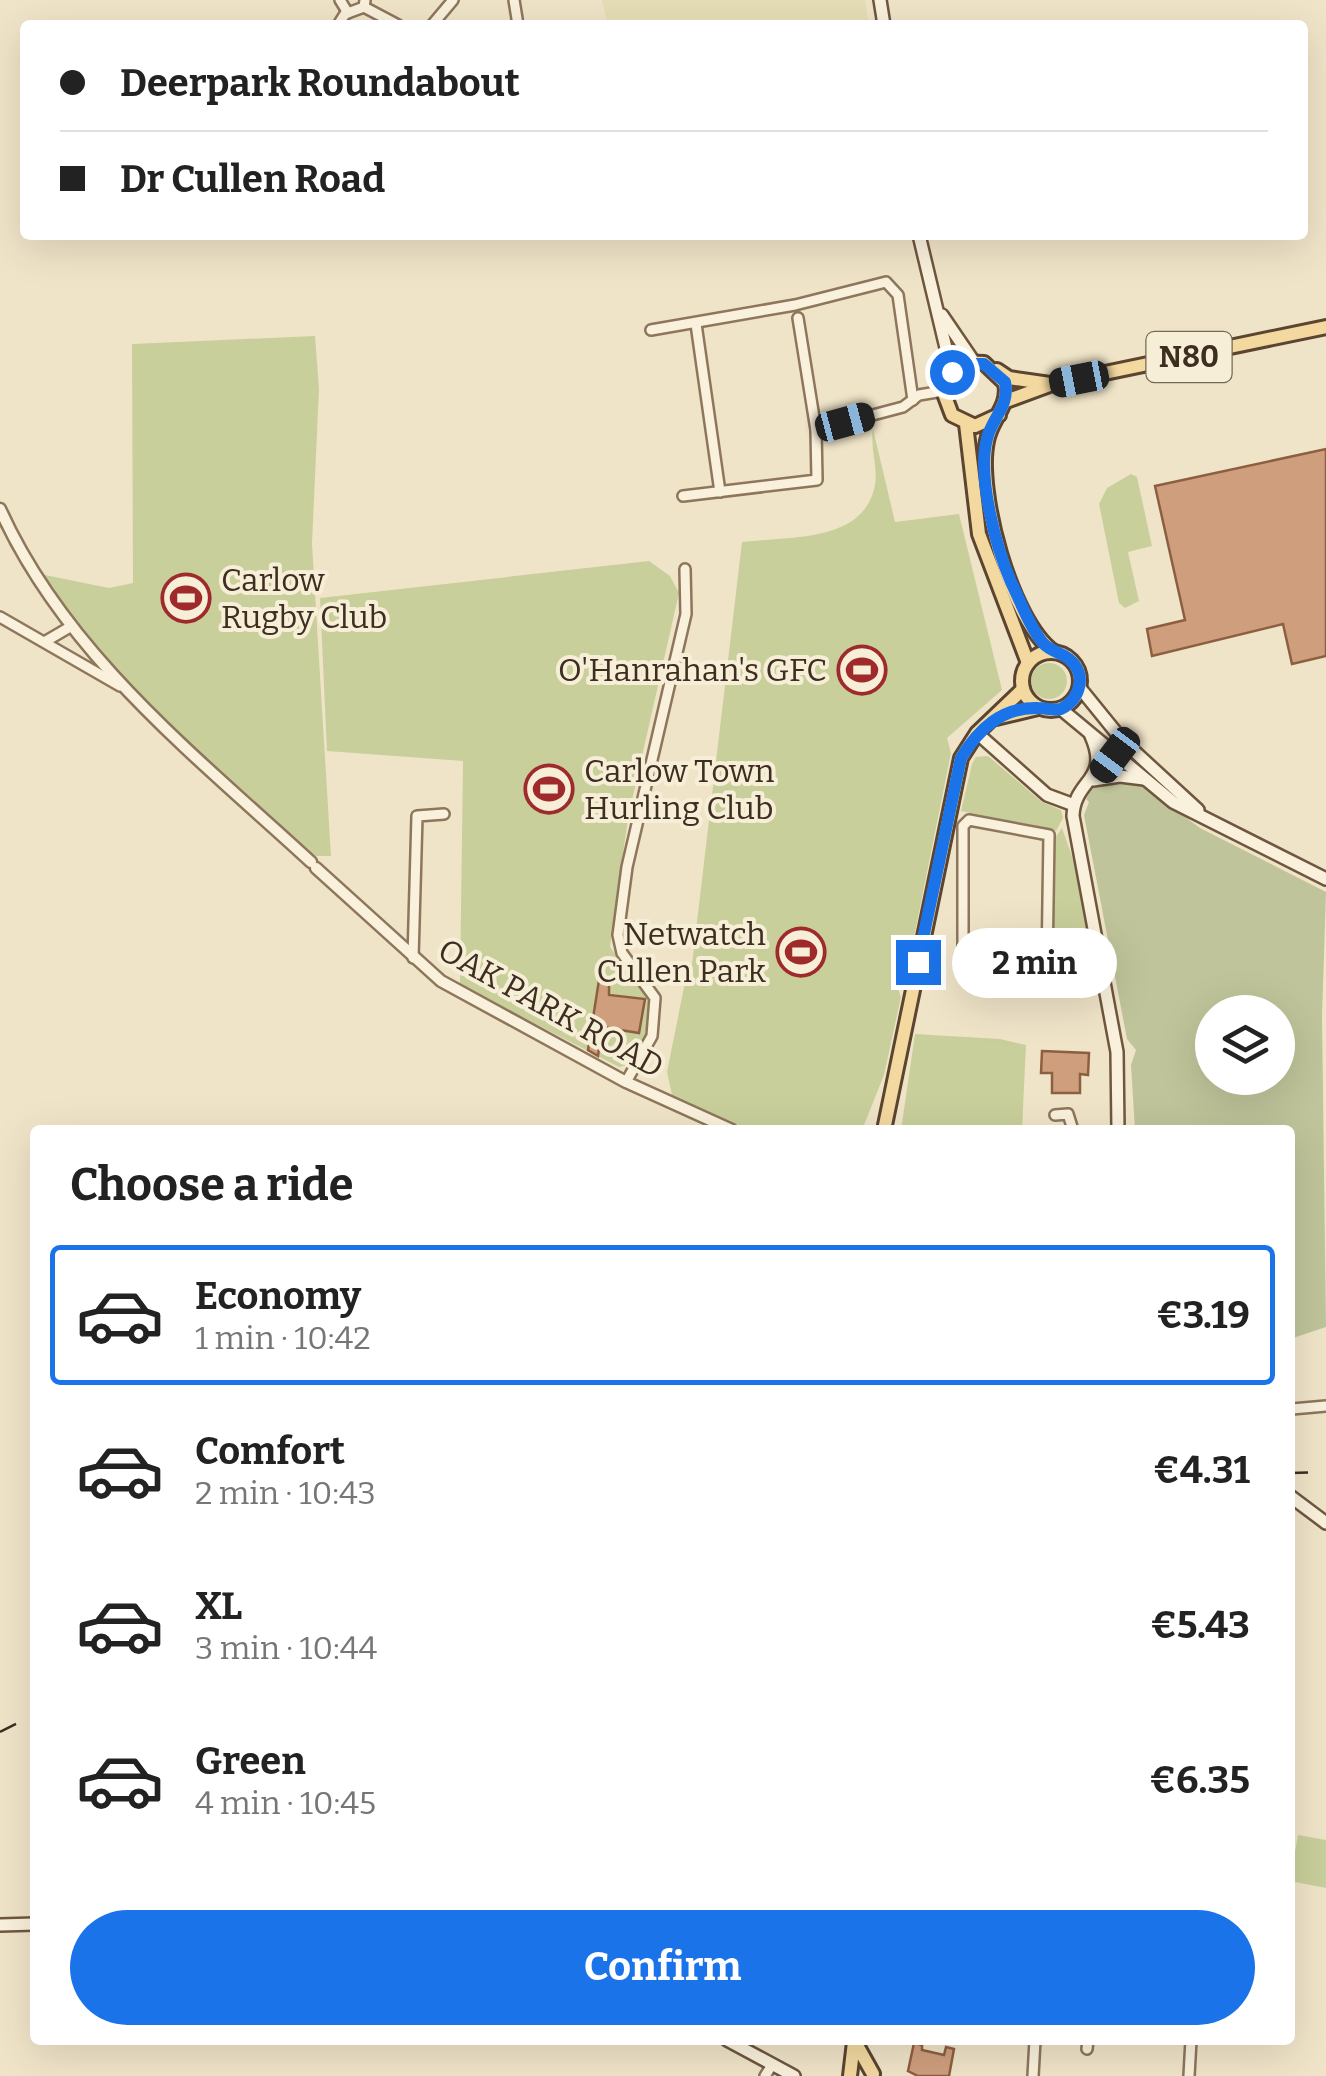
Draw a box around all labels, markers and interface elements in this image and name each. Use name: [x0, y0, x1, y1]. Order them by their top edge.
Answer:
text: Deerpark Roundabout: [120, 60, 520, 106]
text: Dr Cullen Road: [120, 156, 385, 202]
road number: N80: [1146, 332, 1232, 382]
route start: [930, 350, 975, 395]
car: [1047, 359, 1111, 399]
car: [812, 400, 878, 444]
place label: Carlow Rugby Club: [221, 561, 387, 636]
sports icon: Carlow Rugby Club: [160, 572, 212, 624]
sports icon: O'Hanrahan's GFC: [836, 644, 888, 696]
place label: O'Hanrahan's GFC: [558, 651, 827, 689]
car: [1085, 722, 1145, 788]
place label: Carlow Town Hurling Club: [584, 752, 775, 827]
sports icon: Carlow Town Hurling Club: [523, 763, 575, 815]
place label: Netwatch Cullen Park: [596, 915, 766, 990]
sports icon: Netwatch Cullen Park: [775, 926, 827, 978]
callout: 2 min: [953, 927, 1118, 997]
street label: OAK PARK ROAD: [432, 930, 670, 1086]
route end: [896, 940, 941, 985]
text: 2 min: [992, 944, 1077, 982]
map controls: [1195, 995, 1295, 1095]
button: layers: [1195, 995, 1295, 1095]
text: Choose a ride: [70, 1158, 353, 1212]
icon: car: [75, 1270, 165, 1360]
text: Economy: [195, 1273, 361, 1319]
text: €3.19: [1156, 1292, 1250, 1338]
text: 1 min · 10:42: [195, 1319, 371, 1357]
icon: car: [75, 1425, 165, 1515]
text: Comfort: [195, 1428, 345, 1474]
text: €4.31: [1153, 1447, 1250, 1493]
text: 2 min · 10:43: [195, 1474, 376, 1512]
icon: car: [75, 1580, 165, 1670]
text: XL: [195, 1583, 242, 1629]
text: €5.43: [1151, 1602, 1250, 1648]
text: 3 min · 10:44: [195, 1629, 377, 1667]
icon: car: [75, 1735, 165, 1825]
text: Green: [195, 1738, 306, 1784]
text: €6.35: [1150, 1757, 1250, 1803]
text: 4 min · 10:45: [195, 1784, 376, 1822]
button: Confirm: [70, 1910, 1255, 2025]

